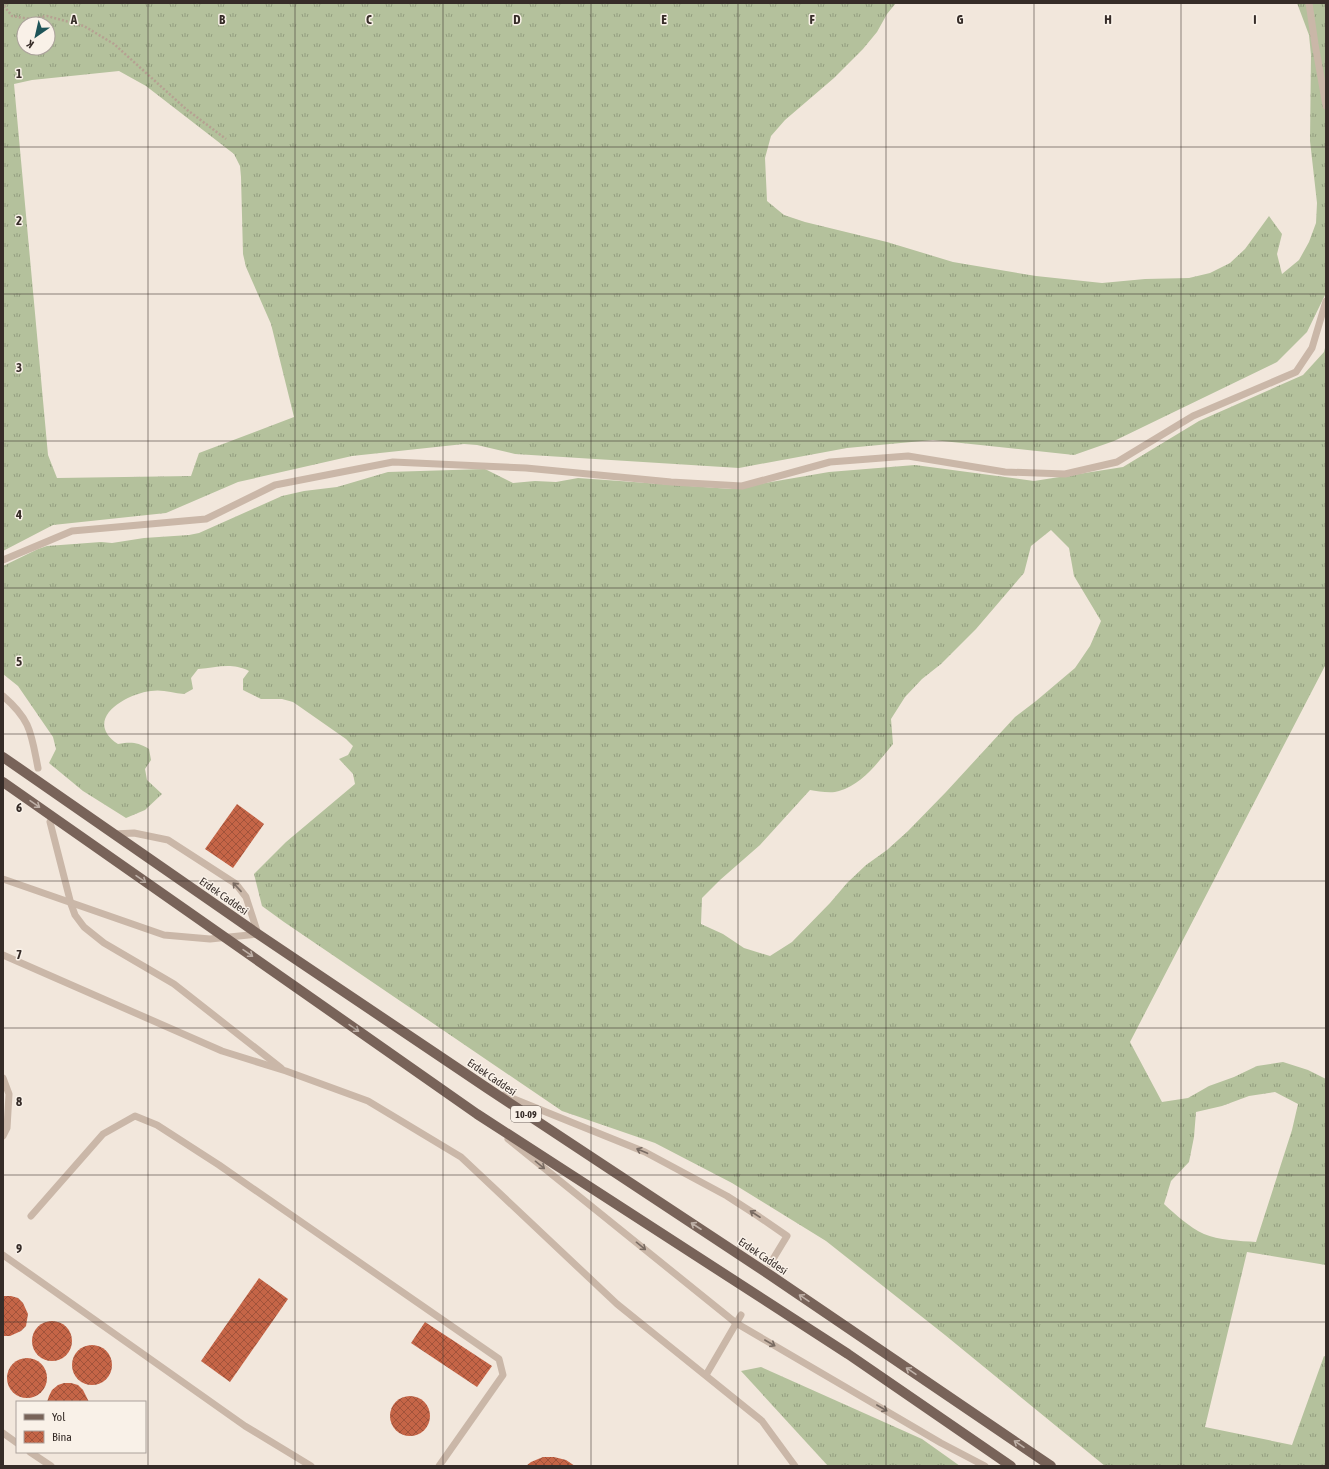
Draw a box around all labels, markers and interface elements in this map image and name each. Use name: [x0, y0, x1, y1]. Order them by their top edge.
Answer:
text: A: [70, 12, 78, 27]
text: B: [219, 12, 226, 27]
text: C: [366, 12, 372, 27]
text: D: [513, 12, 521, 27]
text: E: [661, 12, 667, 27]
text: F: [809, 12, 815, 27]
text: G: [957, 12, 964, 27]
text: H: [1104, 12, 1112, 27]
text: I: [1253, 12, 1257, 27]
north arrow: [16, 16, 56, 56]
text: K: [24, 37, 36, 51]
text: 1: [16, 66, 22, 81]
text: 2: [16, 213, 22, 228]
text: 3: [16, 360, 22, 375]
text: 4: [15, 507, 22, 522]
text: 5: [16, 654, 22, 669]
text: 6: [16, 800, 22, 815]
one-way arrow: [29, 800, 40, 808]
one-way arrow: [136, 875, 147, 883]
street label: Erdek Caddesi: [197, 875, 251, 917]
one-way arrow: [232, 882, 242, 892]
text: 7: [16, 947, 22, 962]
one-way arrow: [242, 949, 253, 957]
one-way arrow: [349, 1024, 360, 1032]
street label: Erdek Caddesi: [465, 1056, 519, 1098]
text: 8: [16, 1094, 22, 1109]
road number: 10-09: [511, 1106, 541, 1122]
one-way arrow: [636, 1146, 648, 1154]
one-way arrow: [535, 1160, 545, 1169]
one-way arrow: [750, 1210, 761, 1218]
one-way arrow: [691, 1222, 702, 1230]
street label: Erdek Caddesi: [736, 1235, 790, 1277]
text: 9: [16, 1241, 22, 1256]
one-way arrow: [636, 1242, 647, 1251]
one-way arrow: [799, 1294, 810, 1302]
one-way arrow: [764, 1339, 776, 1347]
one-way arrow: [906, 1367, 917, 1375]
legend: [16, 1401, 146, 1453]
one-way arrow: [876, 1405, 888, 1413]
text: Yol: [52, 1410, 66, 1424]
text: Bina: [52, 1430, 72, 1444]
one-way arrow: [1014, 1440, 1025, 1448]

